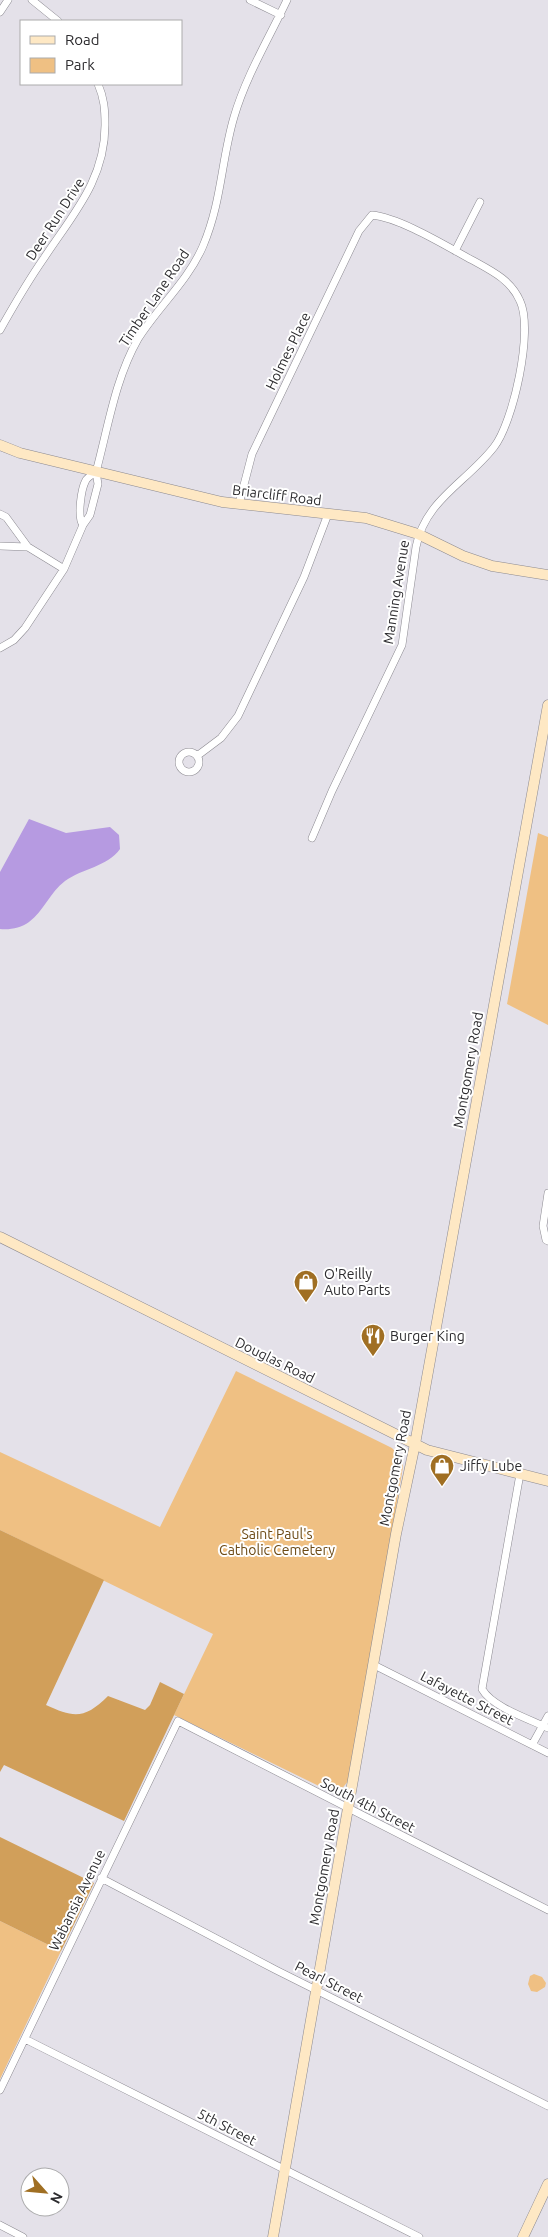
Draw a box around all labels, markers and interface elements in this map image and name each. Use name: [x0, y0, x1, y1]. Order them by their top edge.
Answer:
legend: [20, 20, 182, 85]
text: Road: [65, 31, 100, 48]
text: Park: [65, 56, 95, 73]
street label: Deer Run Drive: [22, 175, 88, 263]
street label: Timber Lane Road: [116, 246, 192, 350]
street label: Holmes Place: [262, 310, 314, 392]
street label: Briarcliff Road: [231, 482, 323, 508]
street label: Manning Avenue: [380, 539, 412, 645]
street label: Montgomery Road: [450, 1011, 486, 1129]
place label: O'Reilly Auto Parts: [324, 1266, 390, 1298]
shop icon: O'Reilly Auto Parts: [293, 1269, 319, 1303]
restaurant icon: Burger King: [360, 1323, 386, 1357]
place label: Burger King: [390, 1328, 465, 1344]
street label: Douglas Road: [233, 1334, 317, 1386]
street label: Montgomery Road: [376, 1409, 414, 1527]
shop icon: Jiffy Lube: [429, 1453, 455, 1487]
place label: Jiffy Lube: [460, 1458, 522, 1474]
park label: Saint Paul's Catholic Cemetery: [219, 1526, 335, 1558]
street label: Lafayette Street: [418, 1668, 517, 1729]
street label: South 4th Street: [318, 1774, 418, 1836]
street label: Montgomery Road: [306, 1808, 342, 1926]
street label: Wabansia Avenue: [46, 1847, 108, 1953]
street label: Pearl Street: [292, 1958, 366, 2006]
street label: 5th Street: [195, 2105, 259, 2149]
north arrow: [20, 2167, 70, 2217]
text: N: [47, 2190, 66, 2206]

